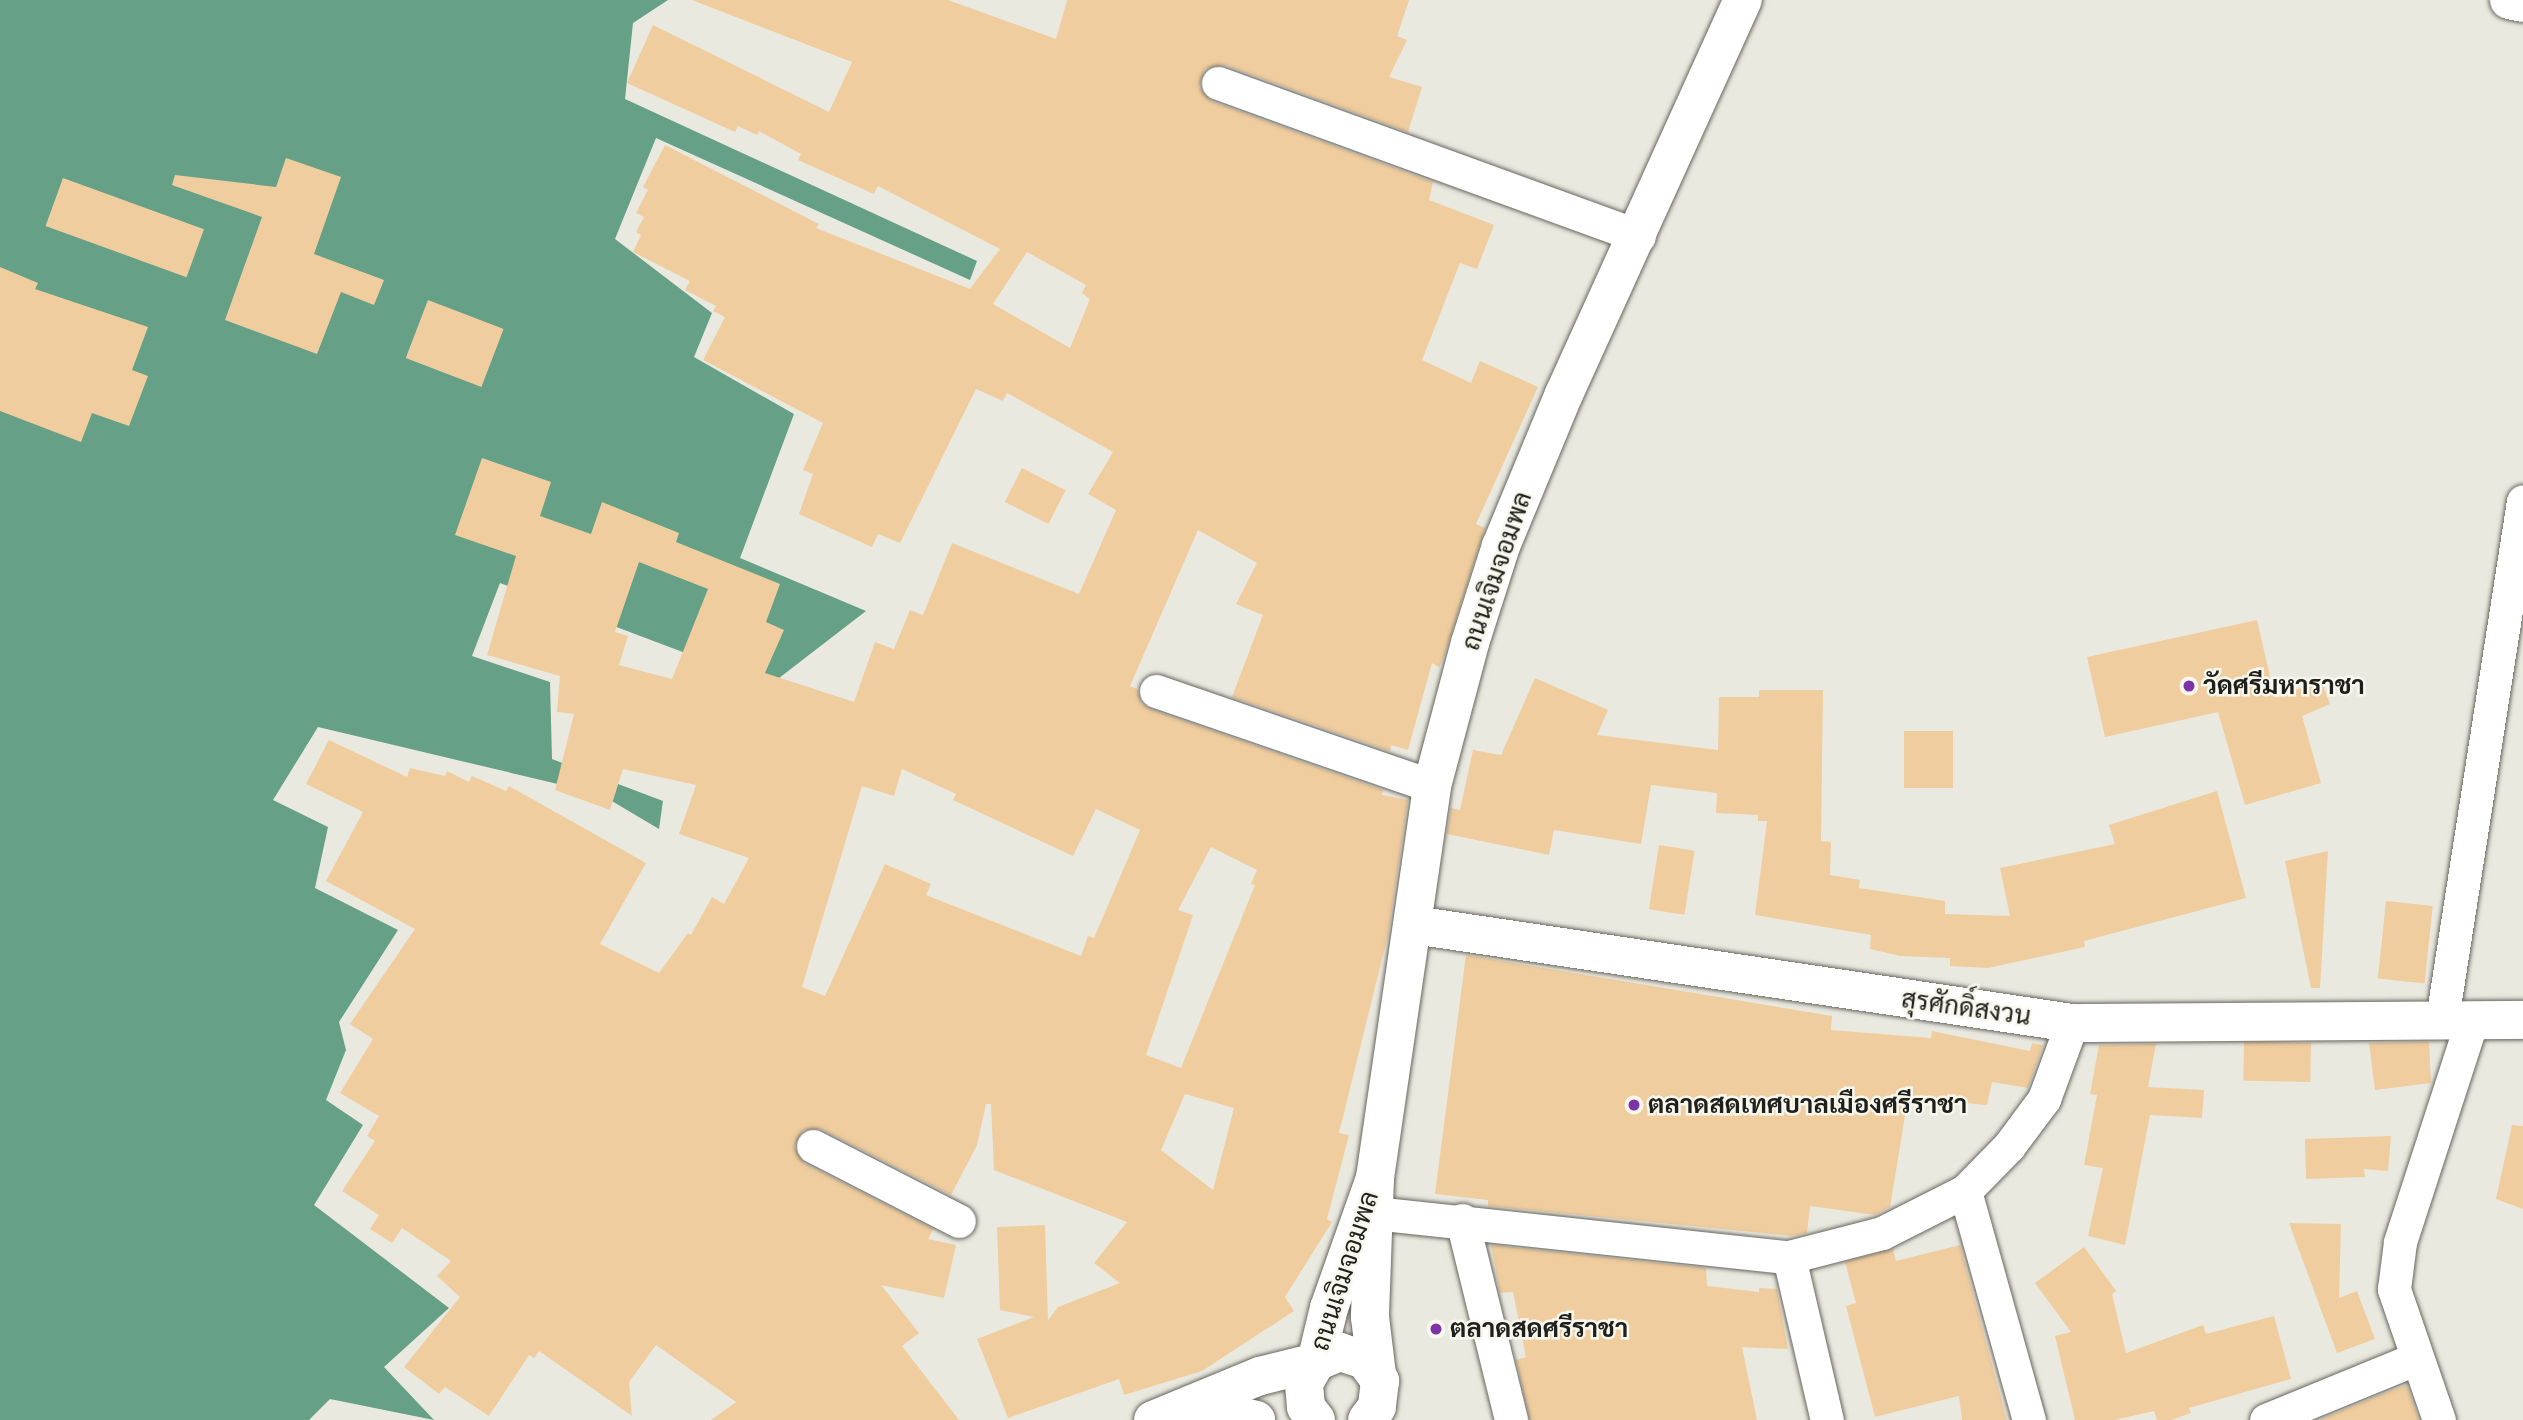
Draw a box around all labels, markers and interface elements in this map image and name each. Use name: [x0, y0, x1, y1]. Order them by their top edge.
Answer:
street label: ถนนเจิมจอมพล: [1455, 487, 1539, 655]
place label: วัดศรีมหาราชา: [2203, 670, 2365, 702]
marker: วัดศรีมหาราชา: [2181, 678, 2197, 694]
street label: สุรศักดิ์สงวน: [1899, 983, 2033, 1033]
place label: ตลาดสดเทศบาลเมืองศรีราชา: [1648, 1089, 1967, 1121]
marker: ตลาดสดเทศบาลเมืองศรีราชา: [1626, 1097, 1642, 1113]
street label: ถนนเจิมจอมพล: [1304, 1187, 1386, 1355]
place label: ตลาดสดศรีราชา: [1450, 1313, 1628, 1345]
marker: ตลาดสดศรีราชา: [1428, 1321, 1444, 1337]

